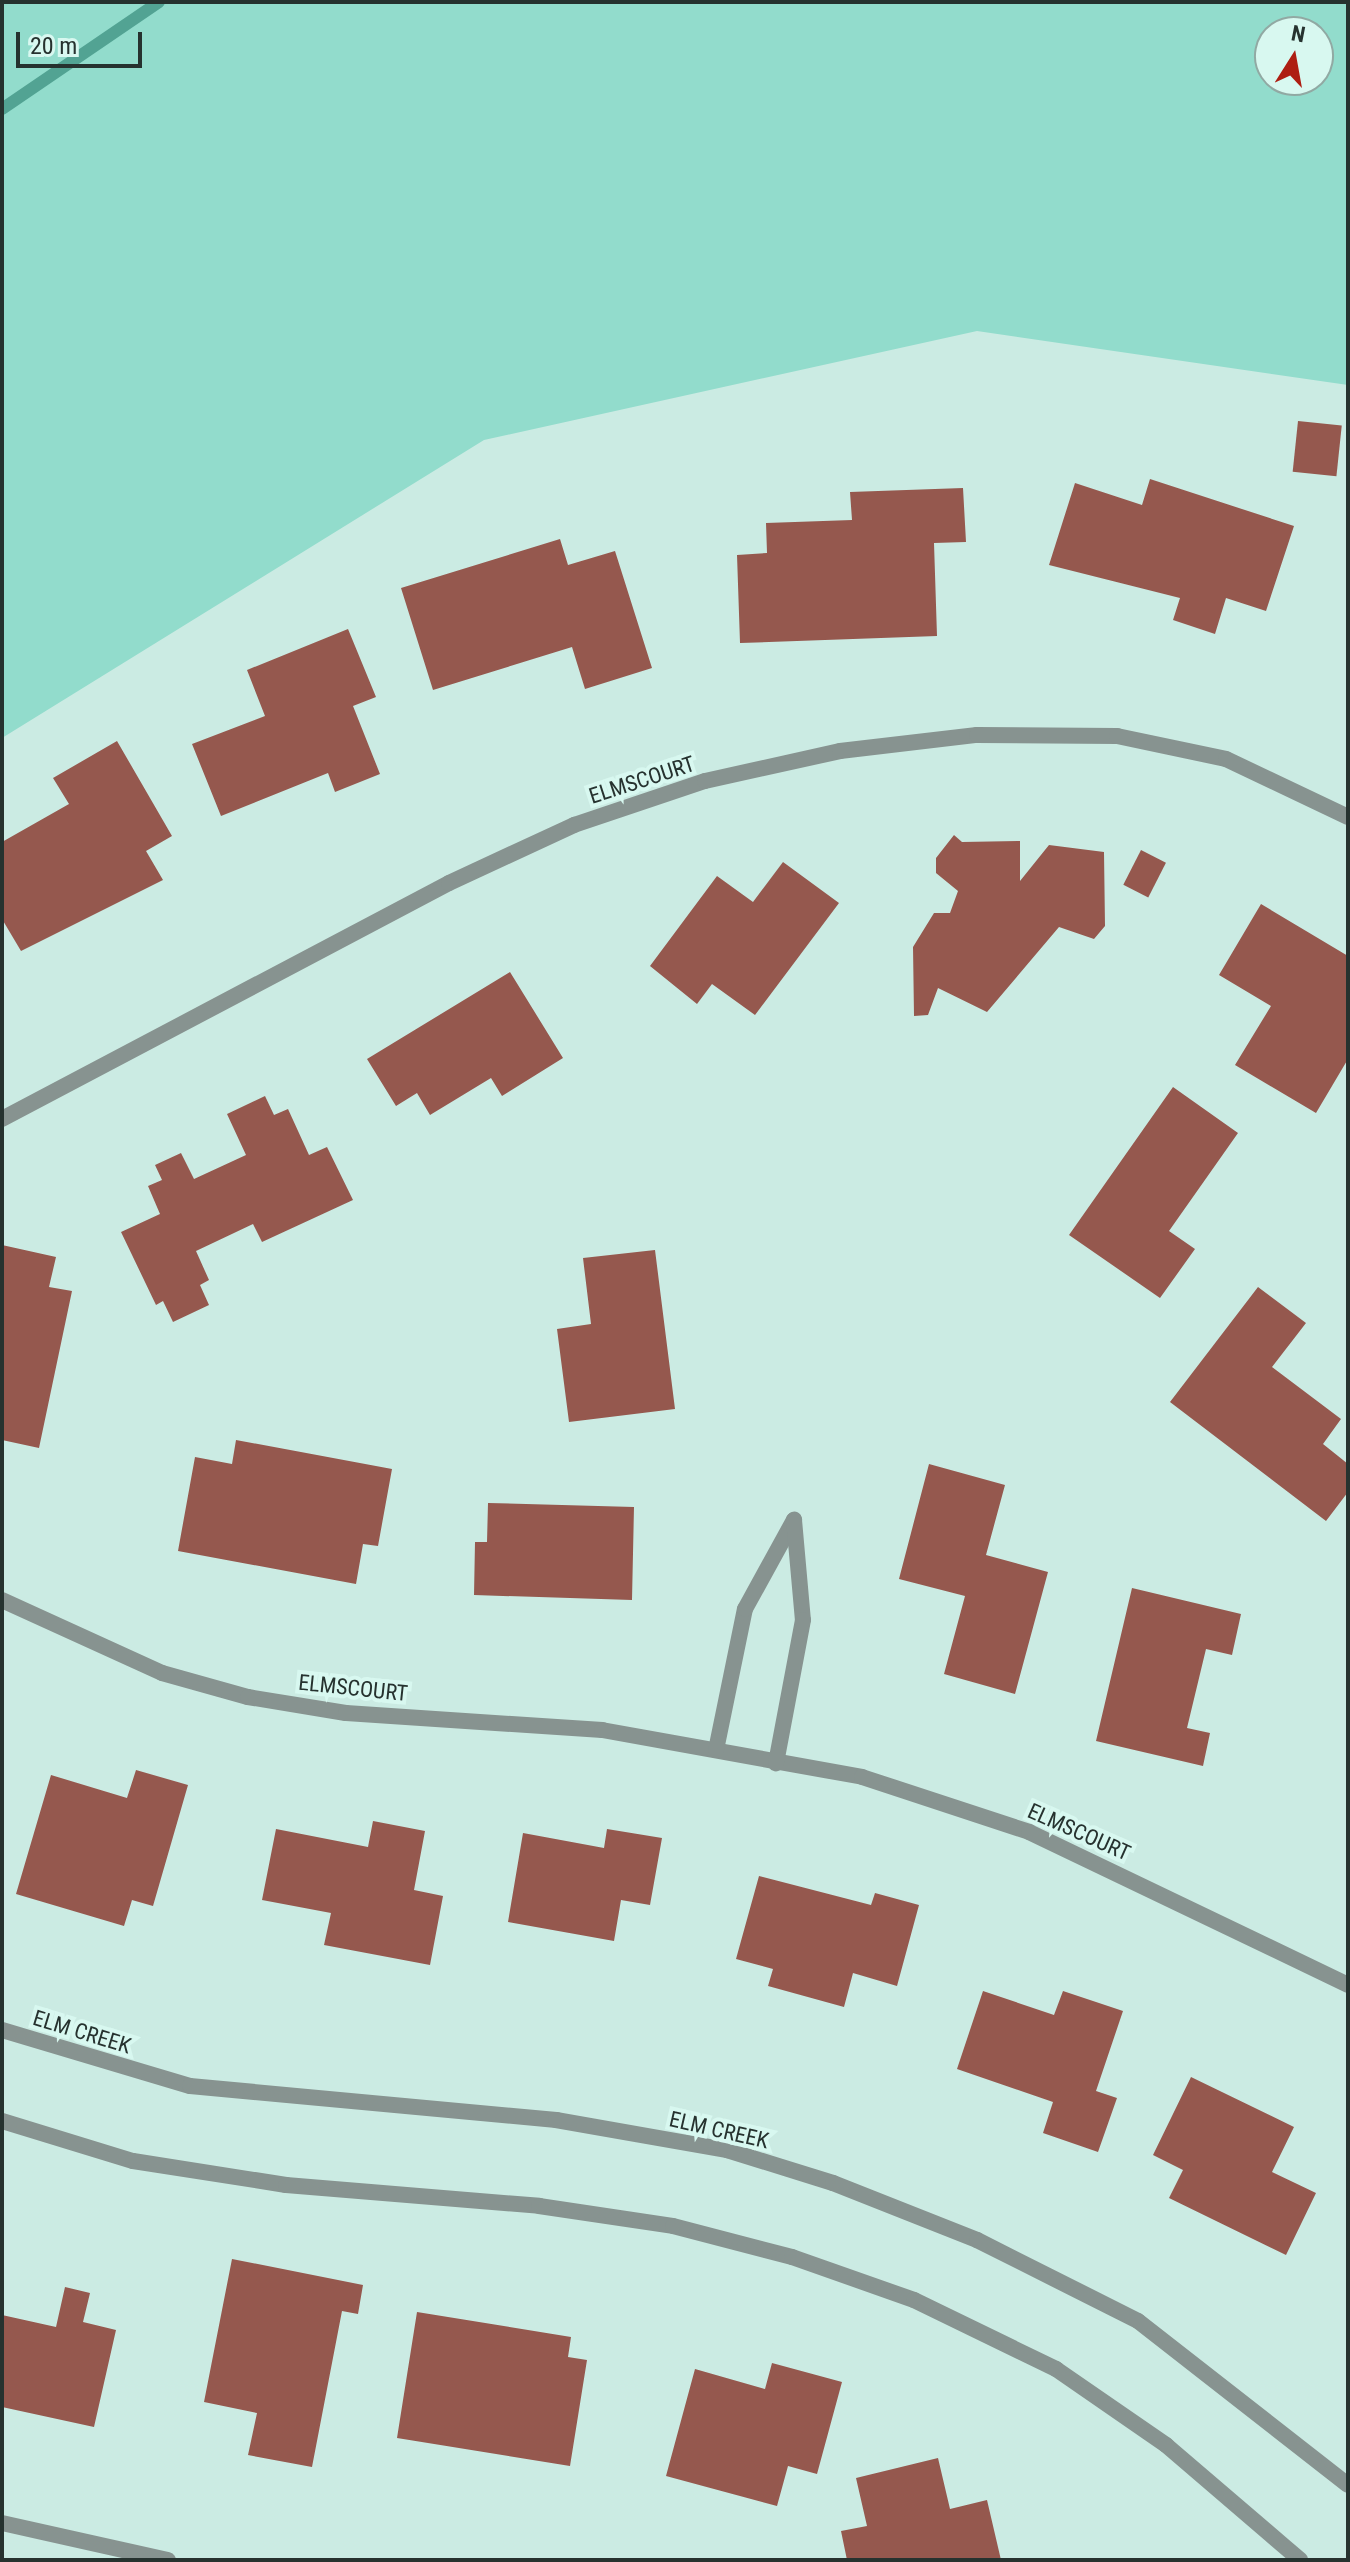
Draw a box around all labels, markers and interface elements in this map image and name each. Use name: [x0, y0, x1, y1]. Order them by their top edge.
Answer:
scale bar: [20, 16, 146, 66]
north arrow: [1254, 16, 1334, 96]
text: N: [1289, 20, 1307, 47]
text: 20 m: [30, 32, 77, 60]
street label: ELMSCOURT: [586, 750, 698, 810]
street label: ELMSCOURT: [297, 1669, 409, 1707]
street label: ELMSCOURT: [1024, 1798, 1134, 1866]
street label: ELM CREEK: [30, 2005, 134, 2059]
street label: ELM CREEK: [667, 2106, 771, 2154]

